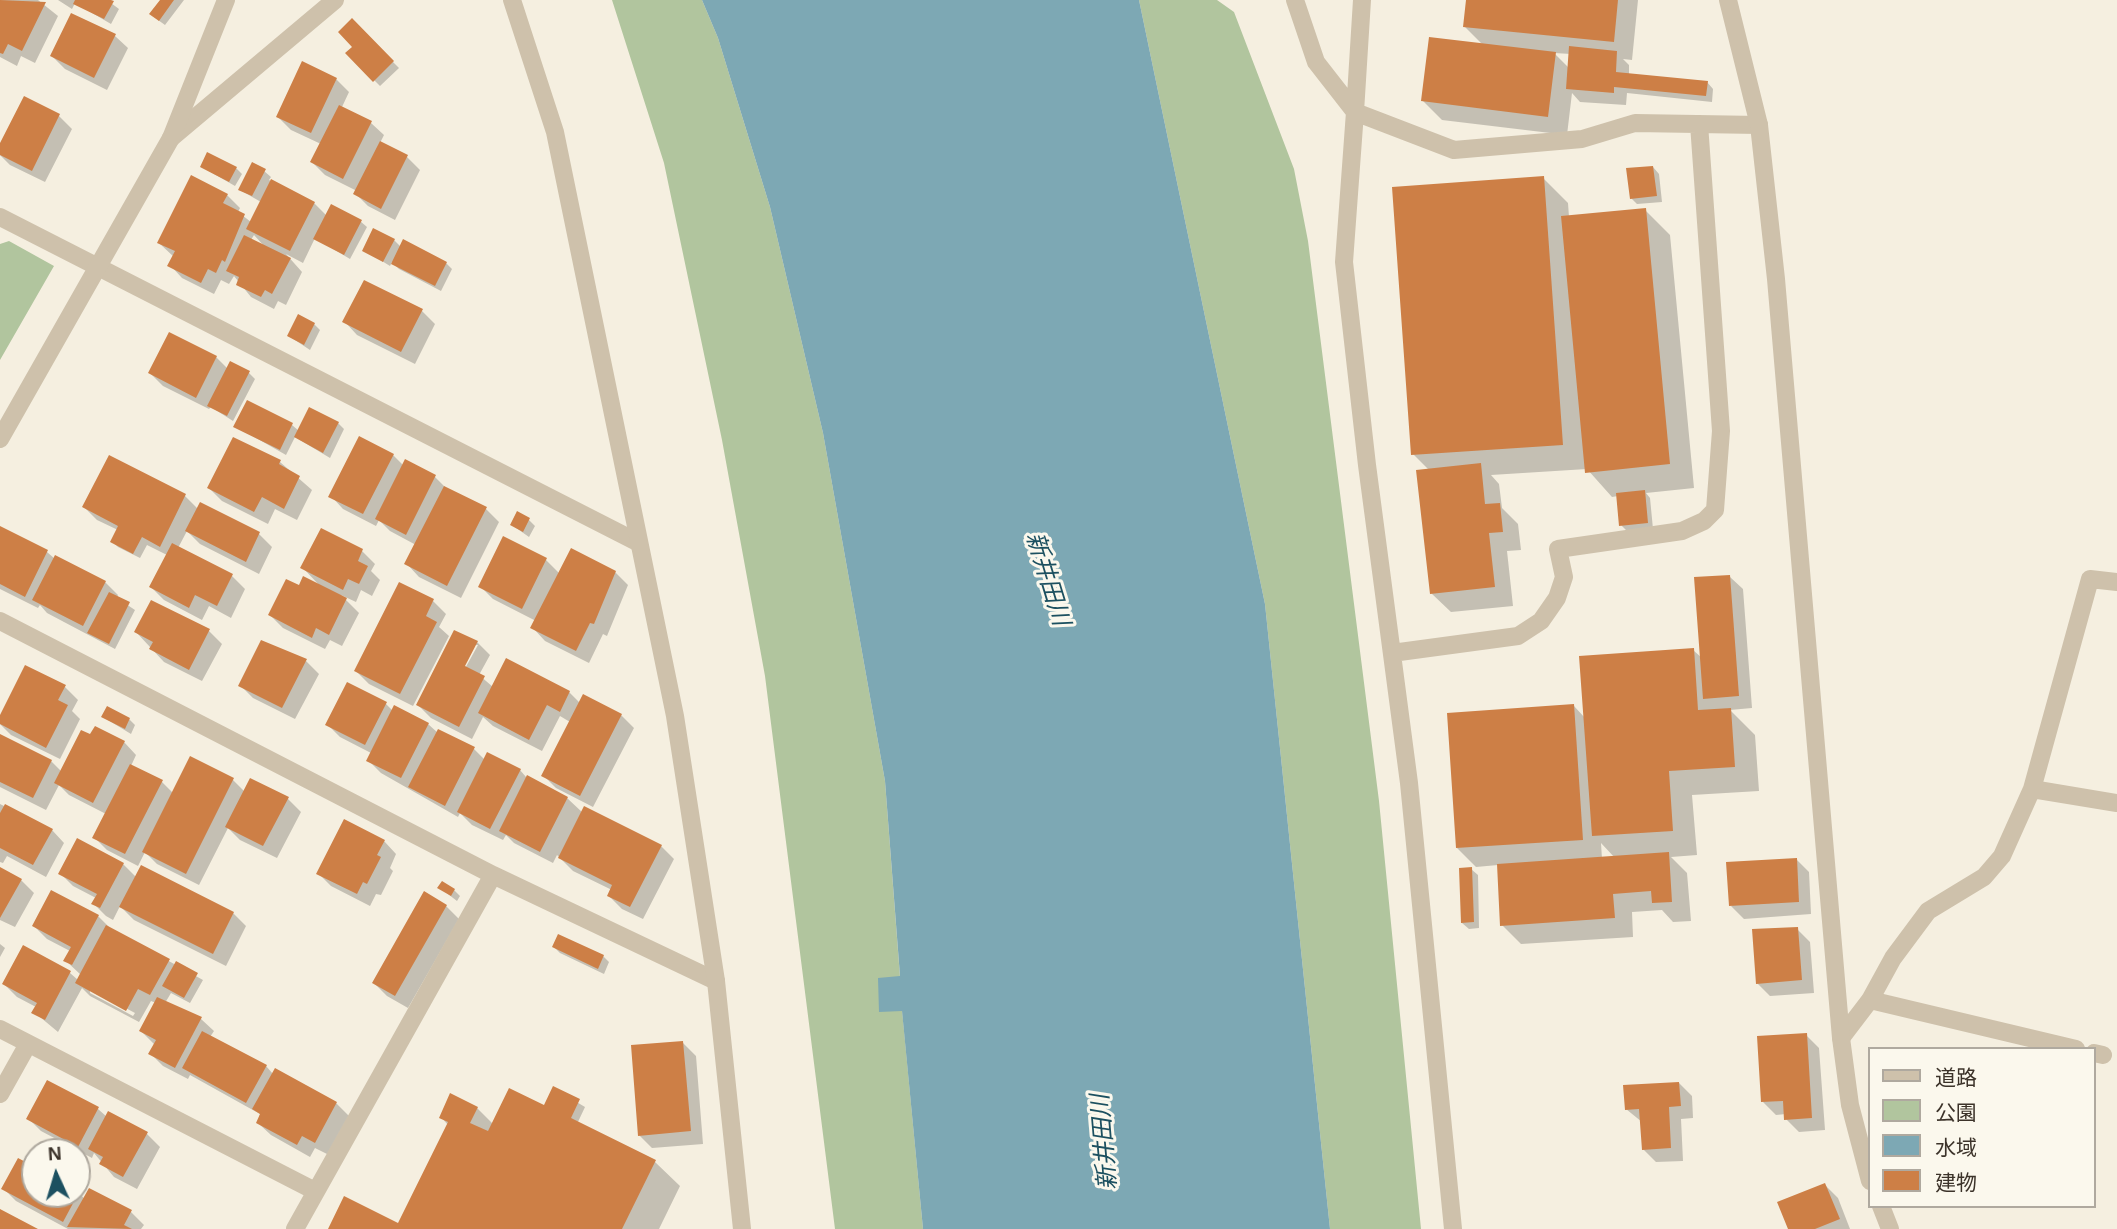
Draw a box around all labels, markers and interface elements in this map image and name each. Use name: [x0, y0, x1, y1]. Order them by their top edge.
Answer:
water label: 新井田川: [1019, 529, 1075, 629]
legend: [1868, 1047, 2096, 1208]
text: 道路: [1935, 1066, 1977, 1089]
water label: 新井田川: [1086, 1093, 1124, 1191]
text: 公園: [1935, 1101, 1977, 1124]
text: 水域: [1935, 1136, 1977, 1159]
north arrow: [21, 1138, 91, 1208]
text: N: [47, 1143, 62, 1165]
text: 建物: [1935, 1171, 1977, 1194]

